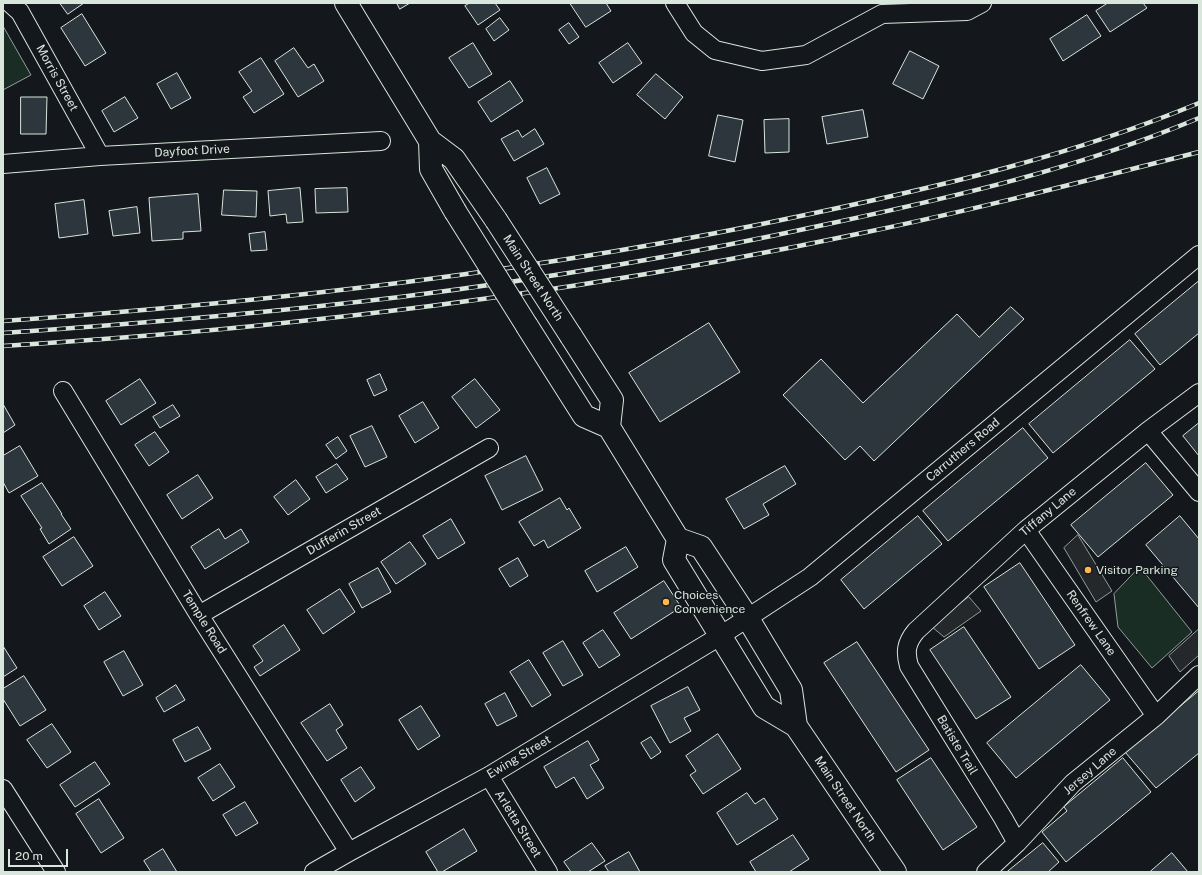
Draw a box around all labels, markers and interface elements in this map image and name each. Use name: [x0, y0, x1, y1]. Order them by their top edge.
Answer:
street label: Morris Street: [33, 42, 81, 114]
street label: Dayfoot Drive: [154, 142, 230, 160]
street label: Main Street North: [500, 232, 566, 324]
street label: Carruthers Road: [923, 415, 1003, 485]
street label: Tiffany Lane: [1017, 484, 1079, 540]
street label: Dufferin Street: [304, 504, 384, 558]
place label: Visitor Parking: [1096, 563, 1178, 577]
marker: Visitor Parking: [1083, 565, 1093, 575]
street label: Renfrew Lane: [1063, 587, 1119, 659]
street label: Temple Road: [179, 588, 229, 656]
place label: Choices Convenience: [674, 588, 745, 616]
marker: Choices Convenience: [661, 597, 671, 607]
street label: Batiste Trail: [934, 713, 980, 777]
street label: Ewing Street: [484, 732, 554, 782]
street label: Jersey Lane: [1061, 744, 1119, 798]
street label: Main Street North: [811, 754, 879, 844]
street label: Arletta Street: [492, 788, 544, 860]
scale bar: [10, 841, 70, 867]
text: 20 m: [15, 849, 43, 863]

